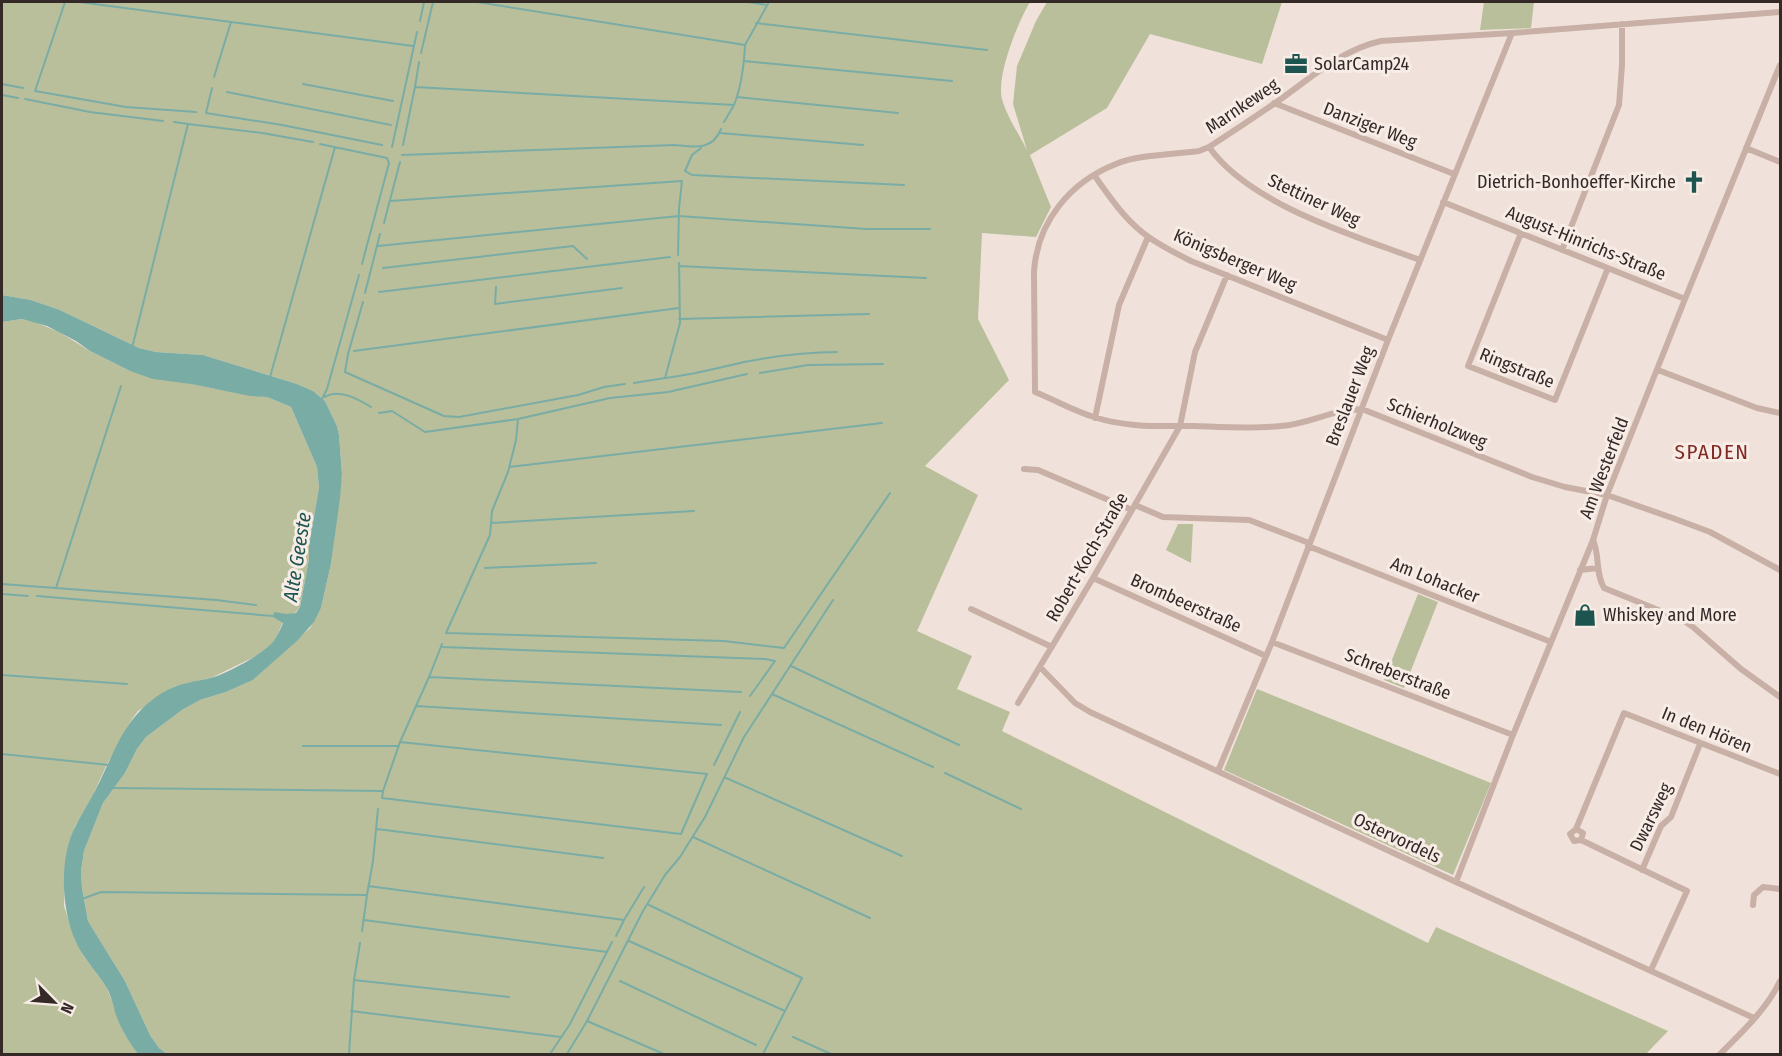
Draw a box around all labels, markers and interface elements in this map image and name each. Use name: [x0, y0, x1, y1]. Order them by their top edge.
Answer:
office icon: SolarCamp24: [1283, 51, 1309, 77]
place label: SolarCamp24: [1314, 53, 1410, 75]
street label: Marnkeweg: [1201, 73, 1283, 139]
street label: Danziger Weg: [1320, 97, 1420, 153]
street label: Stettiner Weg: [1264, 169, 1364, 231]
church icon: Dietrich-Bonhoeffer-Kirche: [1681, 169, 1707, 195]
place label: Dietrich-Bonhoeffer-Kirche: [1477, 171, 1676, 193]
street label: August-Hinrichs-Straße: [1503, 201, 1669, 285]
street label: Königsberger Weg: [1170, 224, 1300, 296]
street label: Breslauer Weg: [1321, 342, 1379, 449]
street label: Ringstraße: [1476, 343, 1558, 393]
street label: Schierholzweg: [1384, 393, 1491, 453]
street label: Am Westerfeld: [1575, 414, 1633, 522]
district label: SPADEN: [1675, 439, 1749, 465]
street label: Robert-Koch-Straße: [1041, 488, 1133, 625]
water label: Alte Geeste: [278, 510, 316, 604]
street label: Am Lohacker: [1387, 552, 1483, 608]
street label: Brombeerstraße: [1127, 569, 1245, 637]
shop icon: Whiskey and More: [1572, 602, 1598, 628]
place label: Whiskey and More: [1603, 604, 1737, 626]
street label: Schreberstraße: [1342, 644, 1454, 704]
street label: In den Hören: [1659, 702, 1755, 758]
street label: Dwarsweg: [1625, 779, 1677, 855]
street label: Ostervordels: [1350, 808, 1444, 868]
north arrow: [24, 972, 84, 1032]
text: N: [57, 1000, 78, 1016]

